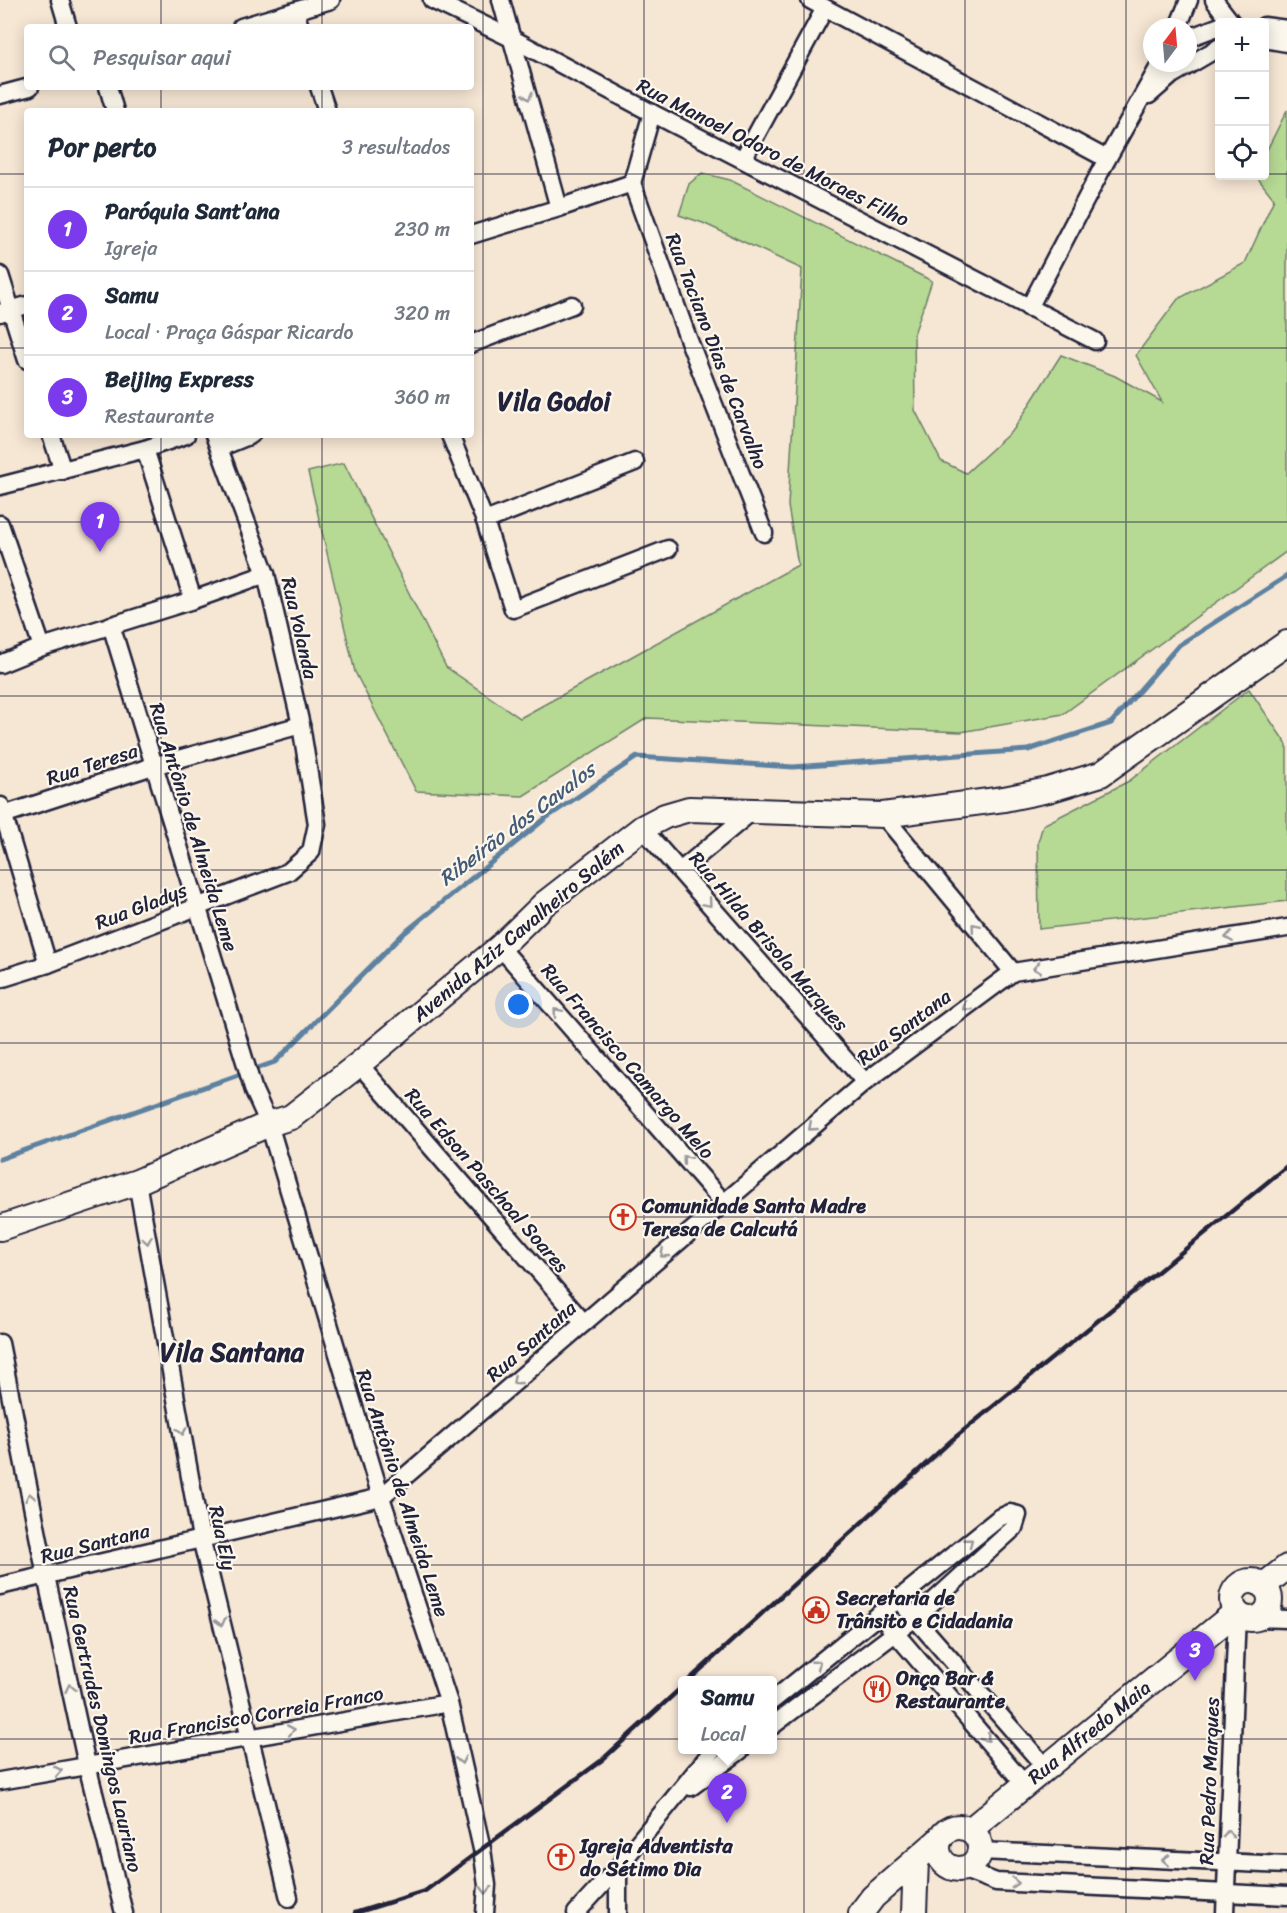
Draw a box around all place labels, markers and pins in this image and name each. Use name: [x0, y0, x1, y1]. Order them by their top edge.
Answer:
pin: 1: [80, 502, 120, 552]
place label: Comunidade Santa Madre Teresa de Calcutá: [641, 1189, 866, 1247]
church icon: Comunidade Santa Madre Teresa de Calcutá: [608, 1202, 638, 1232]
place label: Secretaria de Trânsito e Cidadania: [835, 1581, 1014, 1639]
public building icon: Secretaria de Trânsito e Cidadania: [801, 1595, 831, 1625]
pin: 3: [1176, 1632, 1214, 1681]
place label: Onça Bar & Restaurante: [895, 1661, 1006, 1719]
restaurant icon: Onça Bar & Restaurante: [862, 1674, 892, 1704]
pin: 2: [708, 1774, 746, 1823]
place label: Igreja Adventista do Sétimo Dia: [579, 1829, 734, 1887]
church icon: Igreja Adventista do Sétimo Dia: [546, 1842, 576, 1872]

